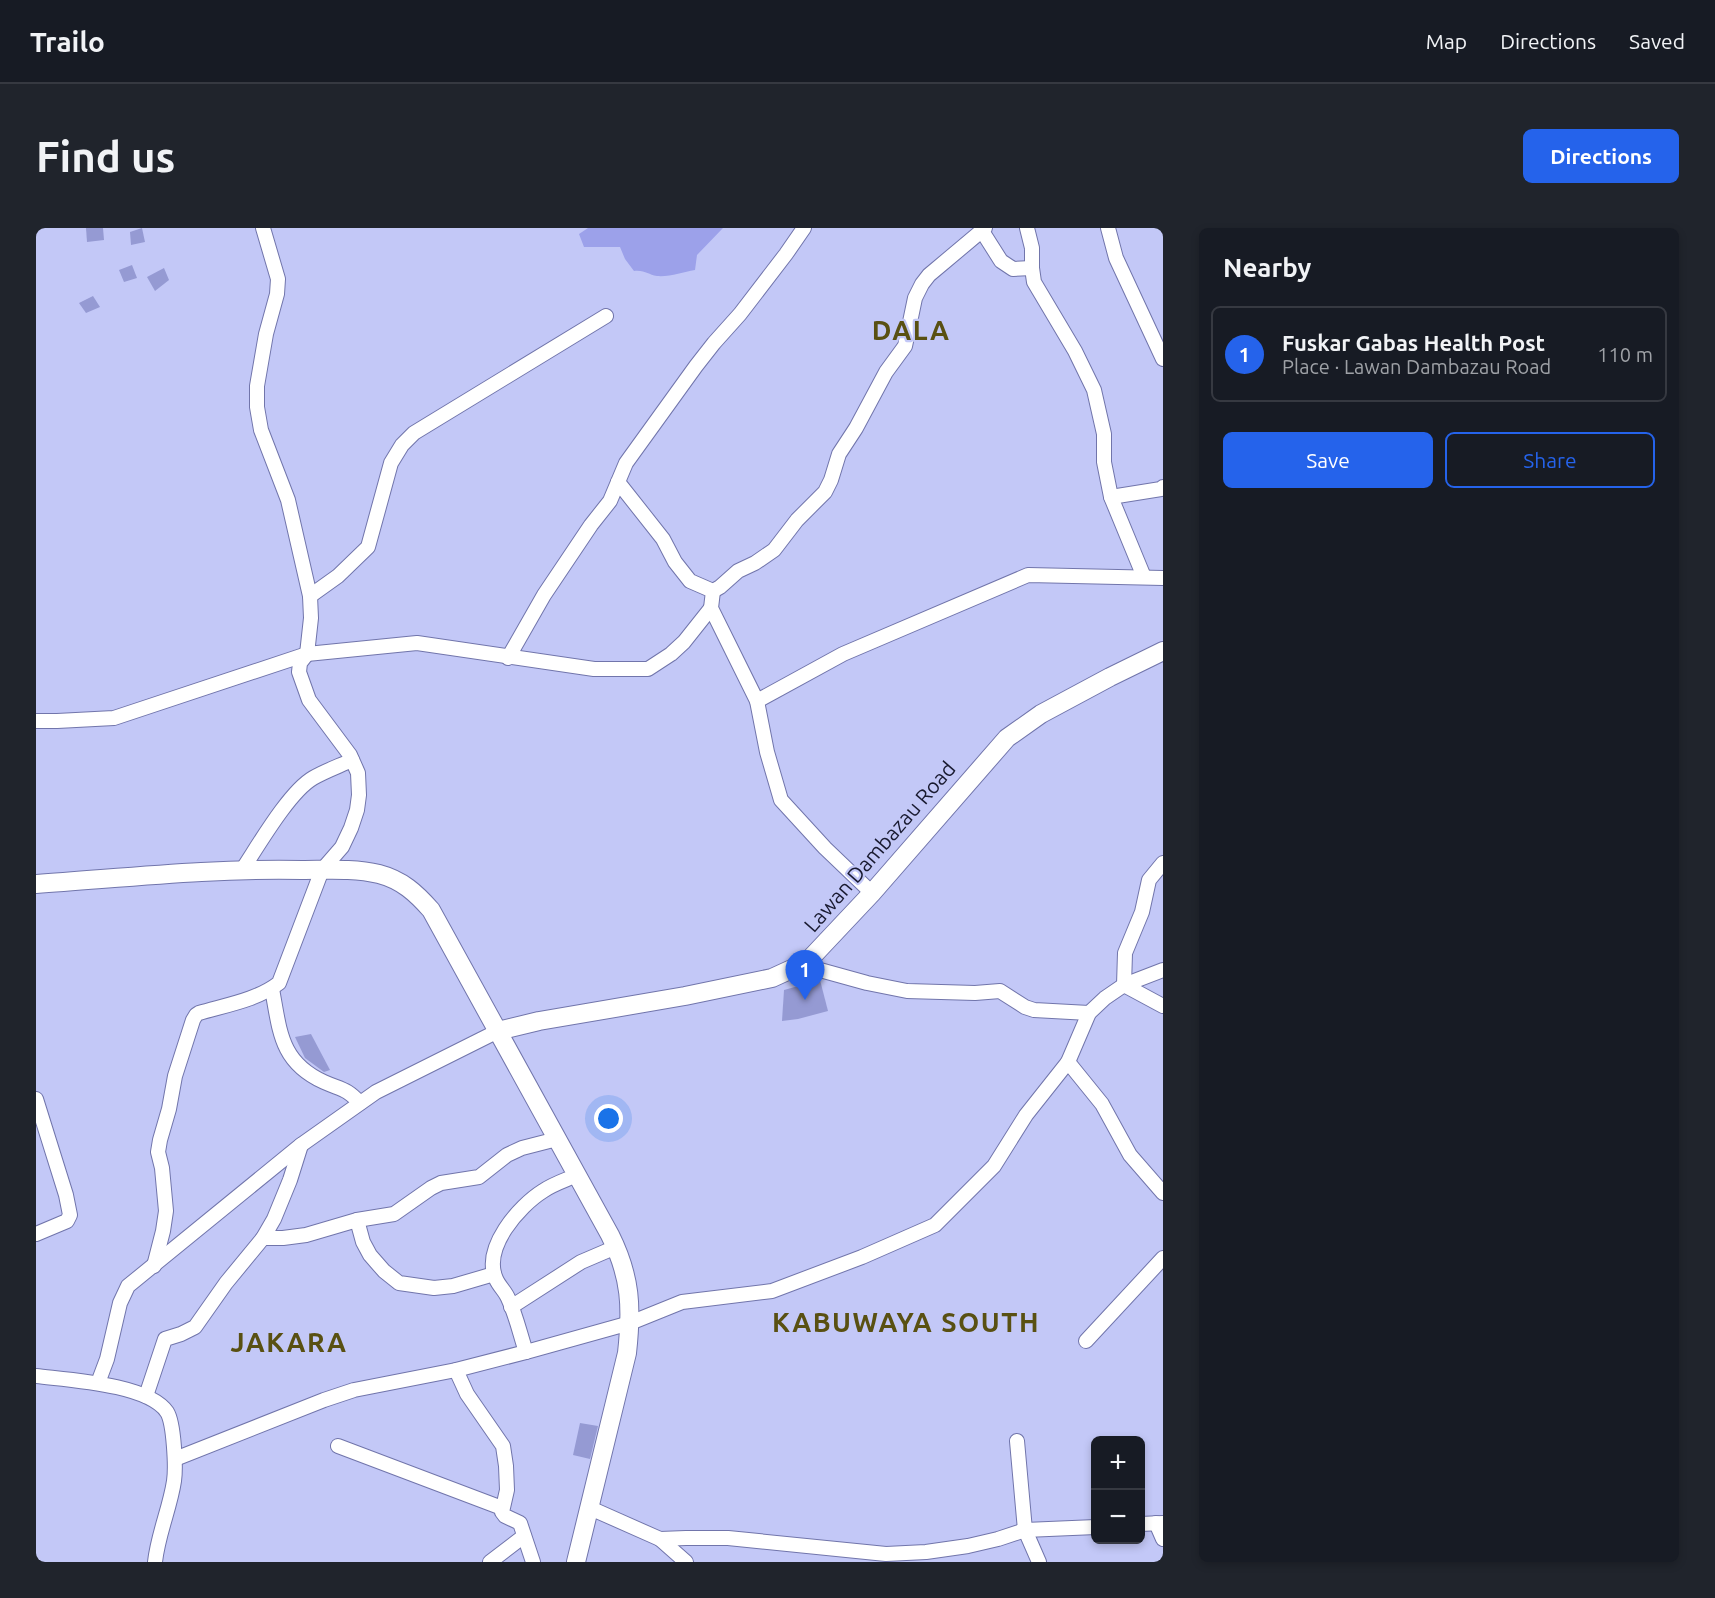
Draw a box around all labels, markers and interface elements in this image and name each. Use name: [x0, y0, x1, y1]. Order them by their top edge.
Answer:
text: Trailo: [30, 26, 105, 57]
text: Map: [1426, 29, 1467, 53]
text: Directions: [1500, 29, 1596, 53]
text: Saved: [1629, 29, 1685, 53]
button: Directions: [1523, 129, 1679, 183]
text: Find us: [36, 133, 175, 180]
text: Nearby: [1223, 253, 1311, 282]
district label: DALA: [872, 315, 950, 345]
text: Fuskar Gabas Health Post: [1282, 330, 1545, 355]
text: 1: [1239, 343, 1250, 366]
text: 110 m: [1597, 343, 1653, 366]
text: Place · Lawan Dambazau Road: [1282, 355, 1551, 378]
button: Save: [1223, 432, 1433, 488]
button: Share: [1445, 432, 1655, 488]
street label: Lawan Dambazau Road: [799, 756, 960, 936]
pin: 1: [786, 950, 824, 1000]
your location: [594, 1104, 623, 1133]
district label: KABUWAYA SOUTH: [772, 1307, 1040, 1337]
district label: JAKARA: [231, 1327, 347, 1357]
map controls: [1091, 1436, 1145, 1544]
button: +: [1091, 1436, 1145, 1490]
button: −: [1091, 1490, 1145, 1544]

